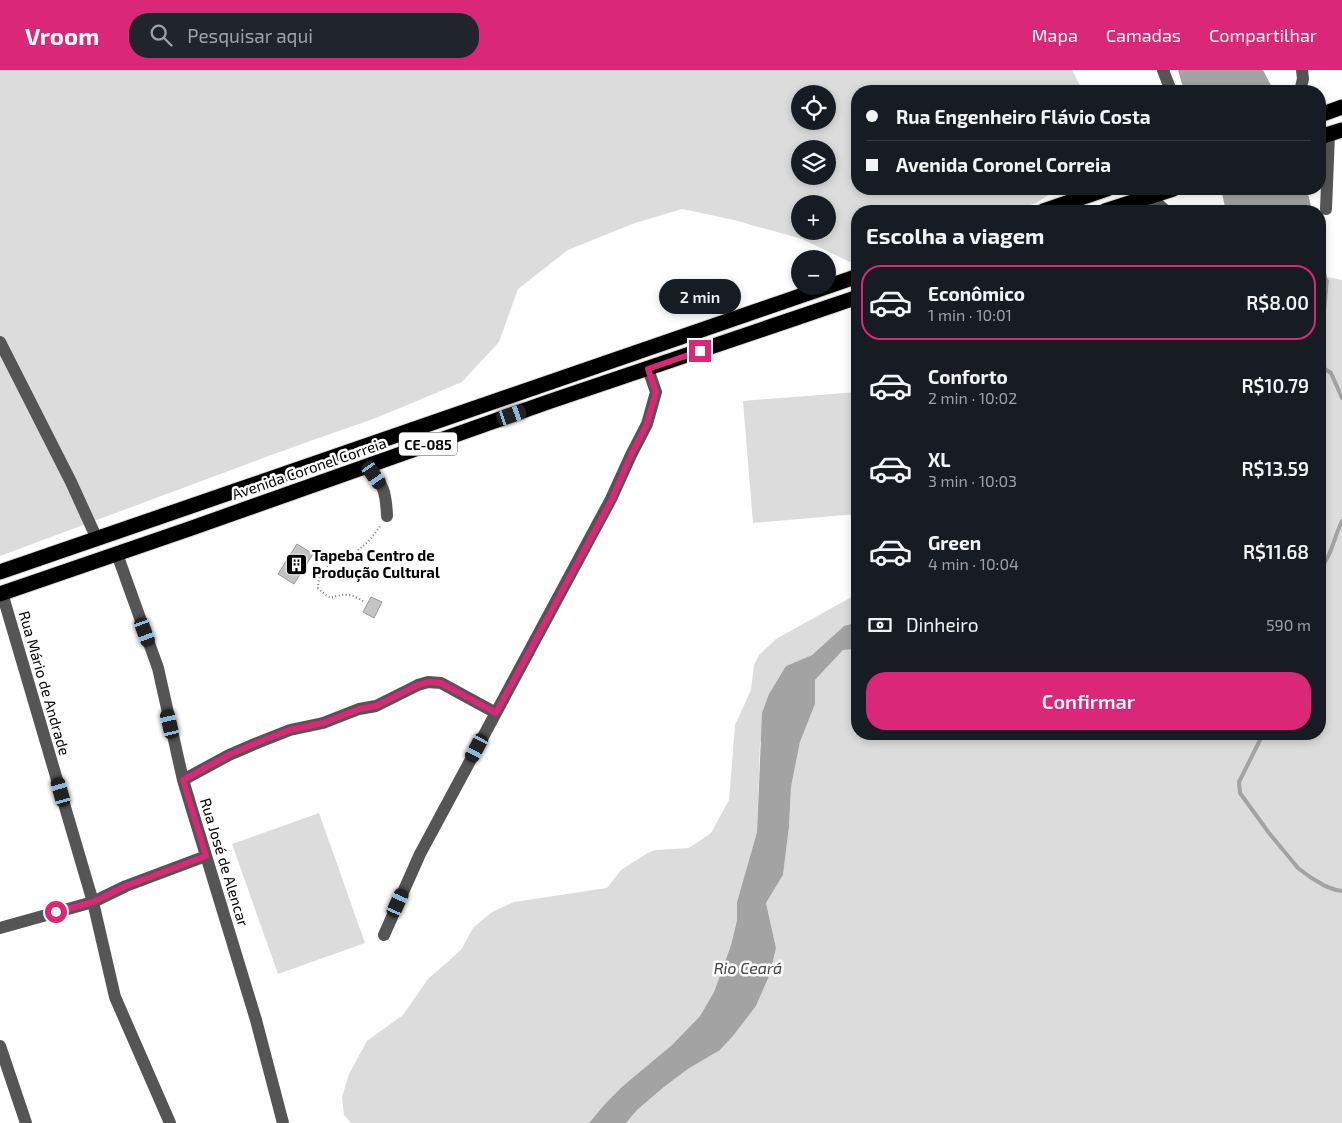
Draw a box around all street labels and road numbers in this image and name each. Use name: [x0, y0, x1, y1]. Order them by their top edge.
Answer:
road number: CE-085: [399, 432, 457, 456]
street label: Avenida Coronel Correia: [229, 433, 389, 503]
street label: Rua Mário de Andrade: [16, 609, 74, 757]
street label: Rua José de Alencar: [197, 796, 253, 928]

